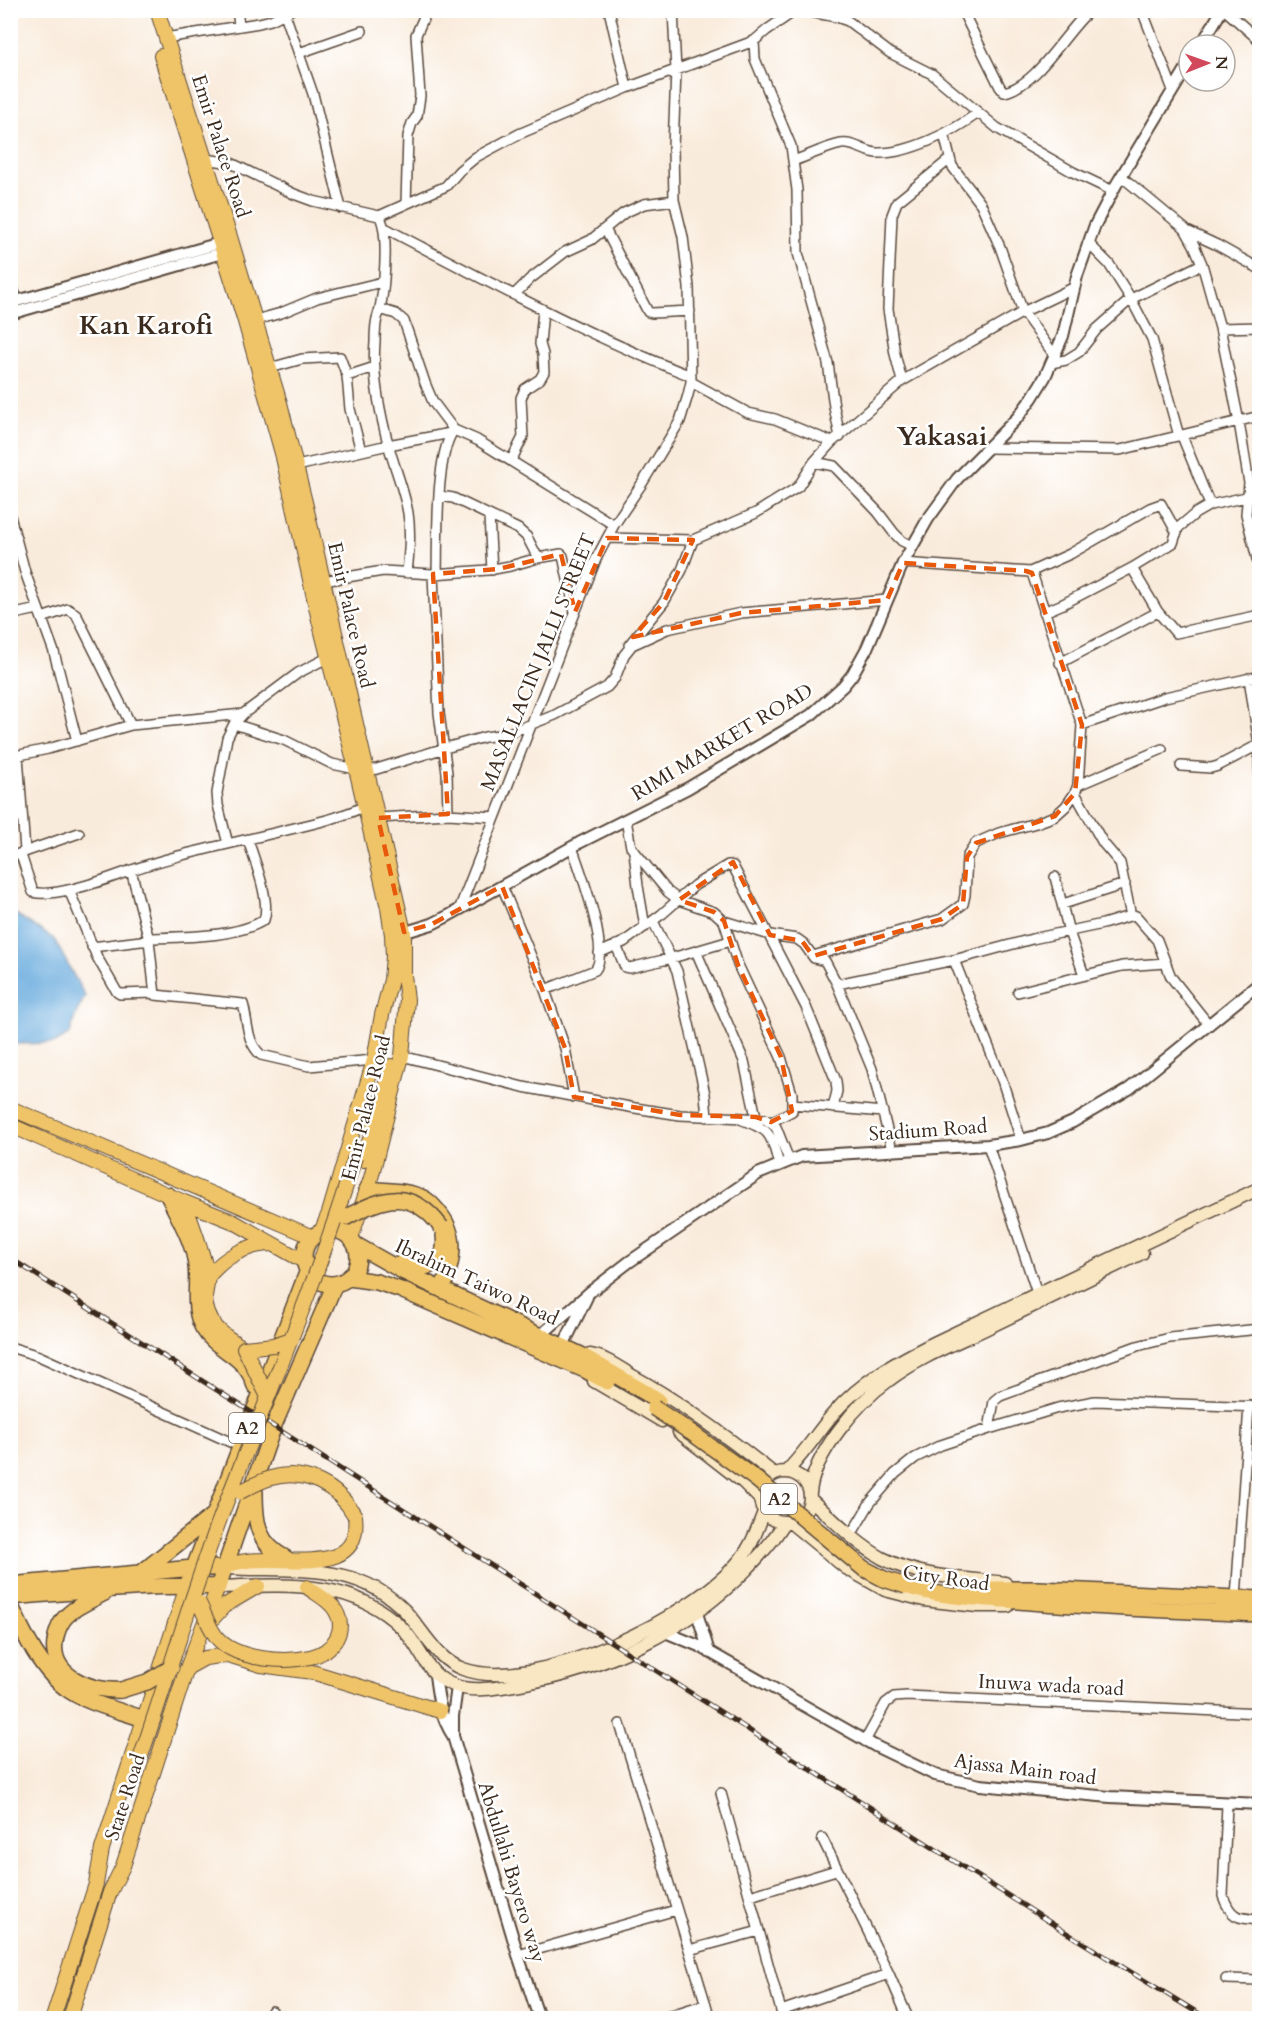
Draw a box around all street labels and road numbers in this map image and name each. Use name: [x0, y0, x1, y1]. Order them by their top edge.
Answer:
street label: Emir Palace Road: [185, 71, 257, 221]
street label: MASALLACIN JALLI STREET: [474, 529, 602, 795]
street label: Emir Palace Road: [321, 539, 381, 691]
street label: RIMI MARKET ROAD: [626, 677, 818, 807]
street label: Emir Palace Road: [335, 1032, 397, 1184]
street label: Stadium Road: [868, 1112, 988, 1148]
street label: Ibrahim Taiwo Road: [391, 1232, 563, 1332]
road number: A2: [229, 1413, 265, 1443]
road number: A2: [761, 1484, 797, 1514]
street label: City Road: [901, 1559, 991, 1597]
street label: Inuwa wada road: [977, 1668, 1125, 1702]
street label: Ajassa Main road: [952, 1747, 1098, 1791]
street label: State Road: [98, 1750, 152, 1844]
street label: Abdullahi Bayero way: [472, 1778, 553, 1966]

